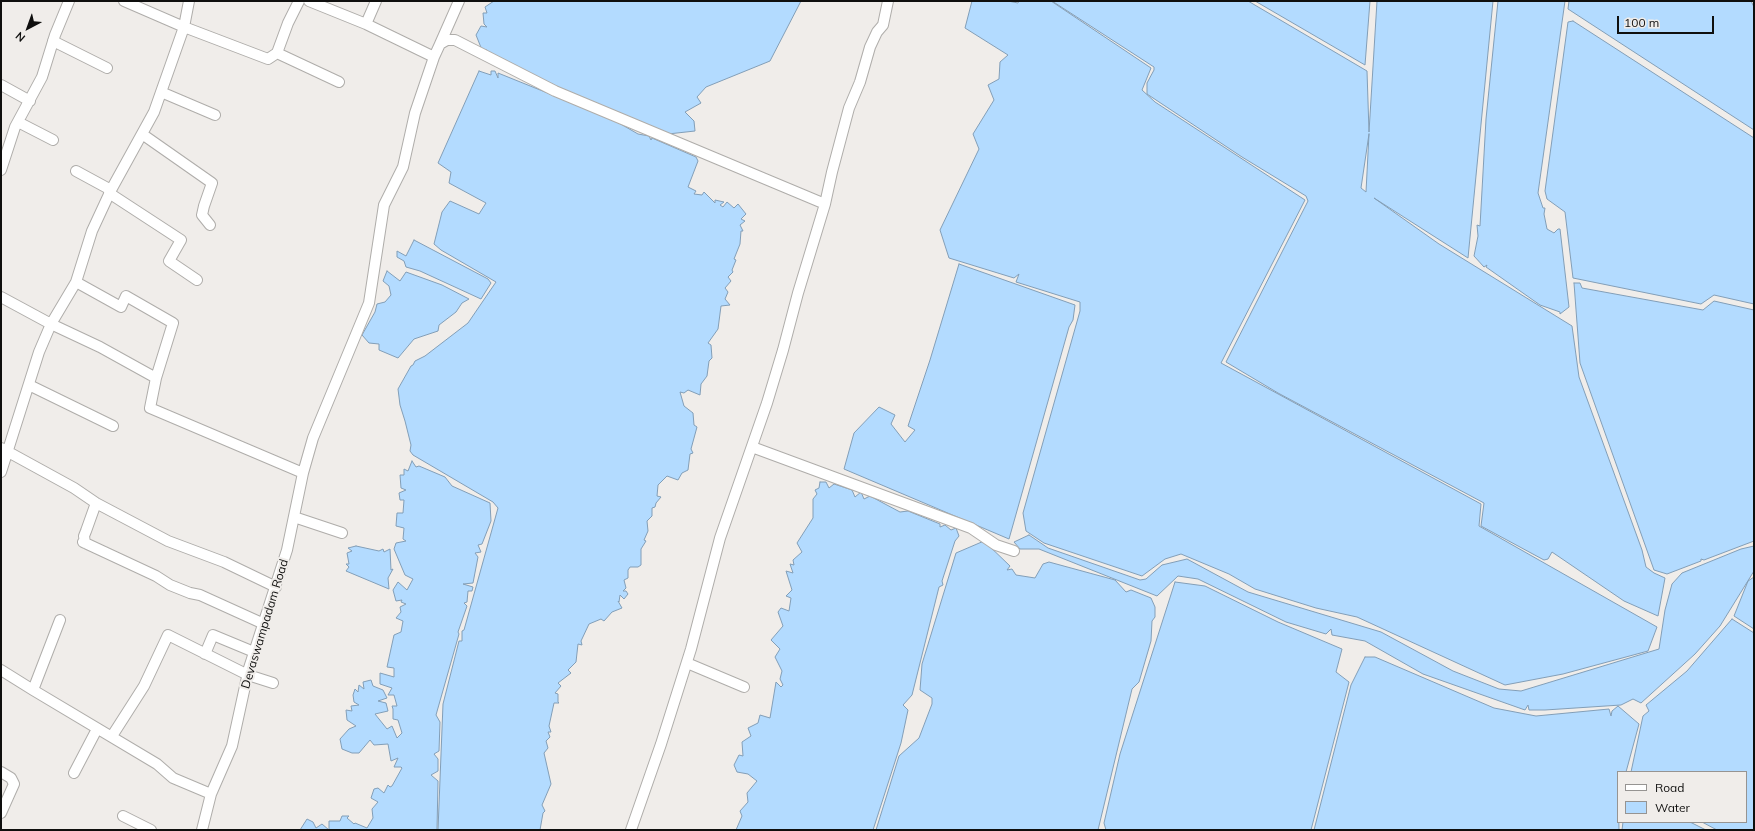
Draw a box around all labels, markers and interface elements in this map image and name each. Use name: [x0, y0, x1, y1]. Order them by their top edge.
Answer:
north arrow: [8, 8, 48, 48]
scale bar: [1619, 8, 1716, 34]
text: 100 m: [1624, 15, 1659, 30]
text: N: [12, 29, 28, 45]
street label: Devaswampadam Road: [238, 558, 292, 690]
legend: [1617, 771, 1747, 823]
text: Road: [1655, 780, 1684, 795]
text: Water: [1655, 800, 1690, 815]

